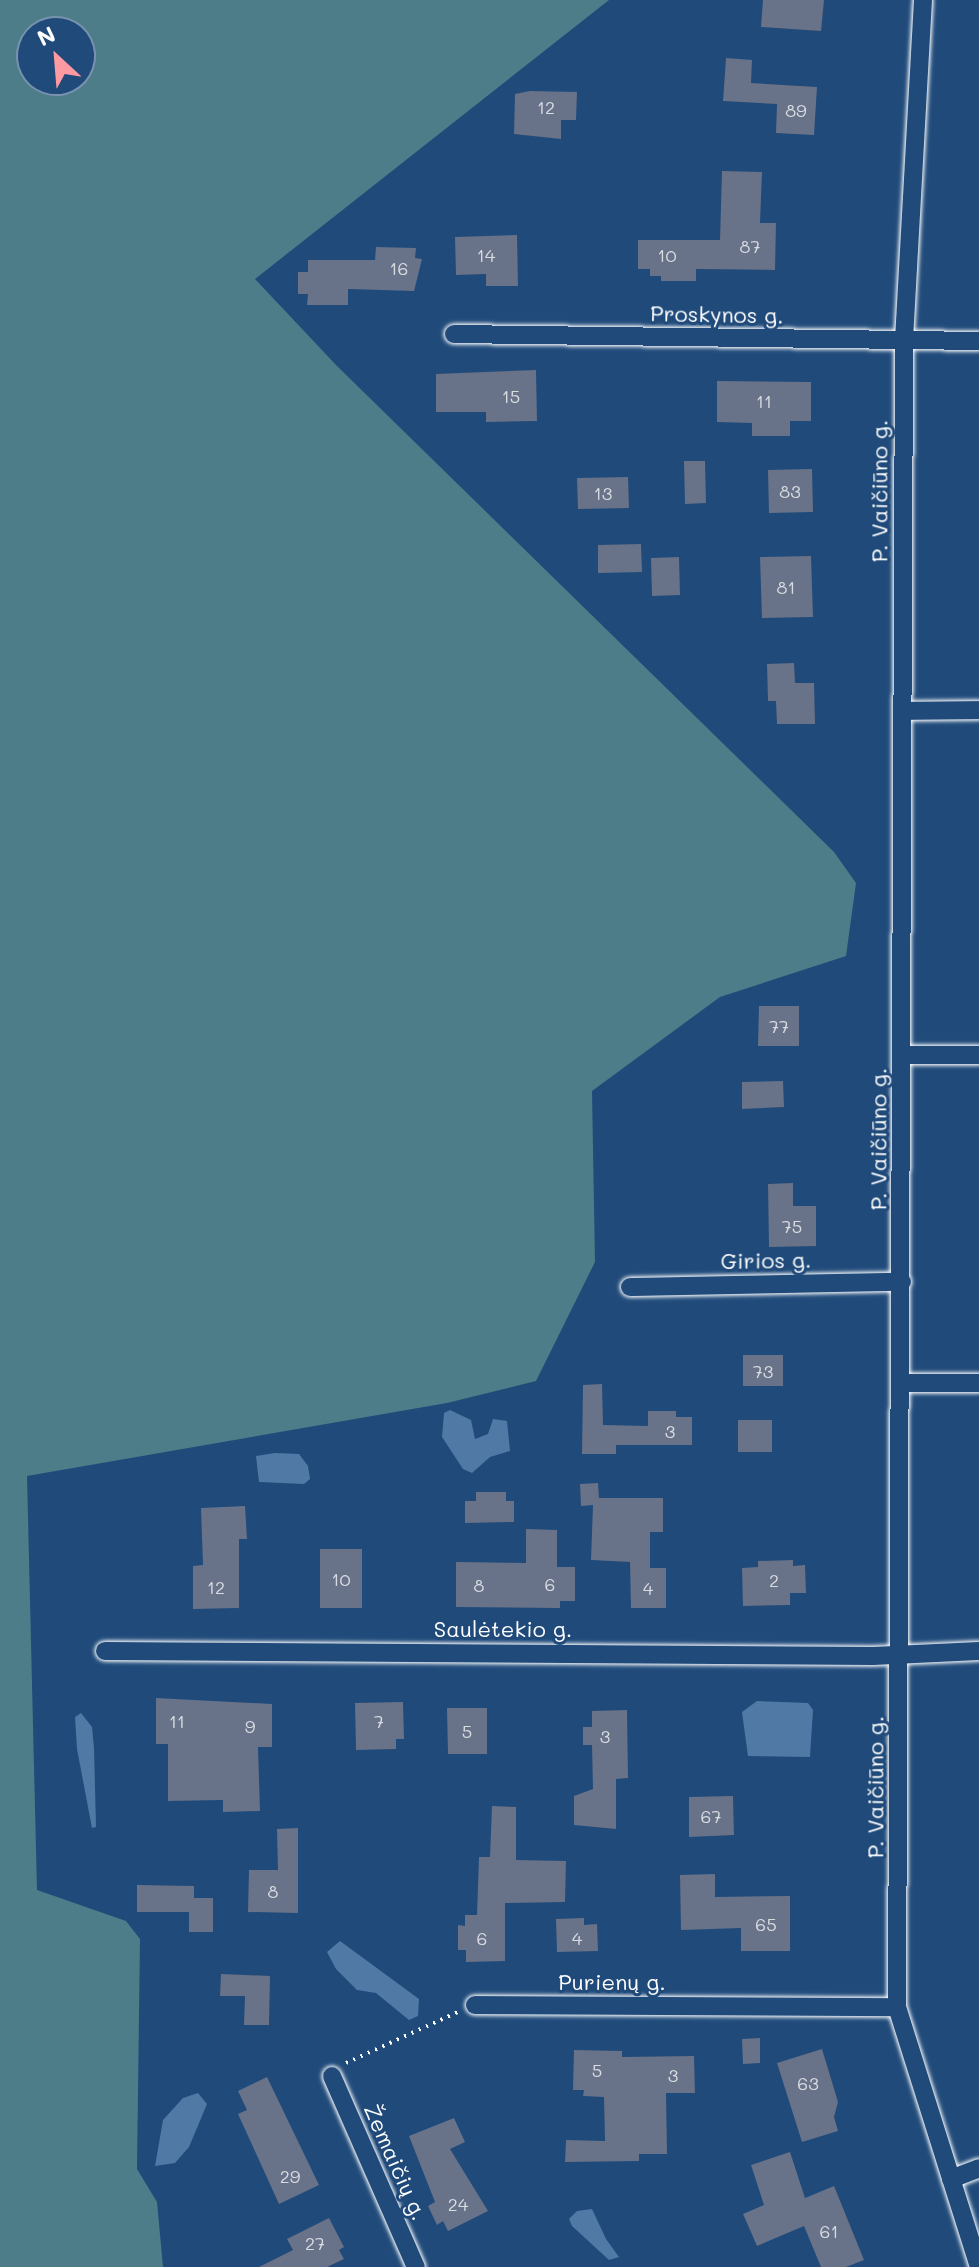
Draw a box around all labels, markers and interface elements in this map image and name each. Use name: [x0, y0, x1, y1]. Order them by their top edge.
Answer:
north arrow: [16, 16, 96, 96]
text: N: [32, 19, 60, 52]
house number: 12: [537, 96, 555, 118]
house number: 89: [785, 99, 807, 121]
house number: 87: [740, 235, 760, 257]
house number: 14: [477, 244, 495, 266]
house number: 10: [657, 244, 677, 266]
house number: 16: [390, 257, 408, 279]
street label: Proskynos g.: [650, 300, 784, 328]
house number: 15: [502, 385, 520, 407]
house number: 11: [756, 390, 772, 412]
street label: P. Vaičiūno g.: [866, 420, 892, 562]
house number: 83: [779, 480, 801, 502]
house number: 13: [594, 482, 612, 504]
house number: 81: [777, 576, 795, 598]
house number: 77: [769, 1015, 789, 1037]
street label: P. Vaičiūno g.: [865, 1068, 891, 1210]
house number: 75: [782, 1215, 802, 1237]
street label: Girios g.: [720, 1246, 812, 1274]
house number: 73: [753, 1360, 773, 1382]
house number: 3: [665, 1420, 675, 1442]
house number: 10: [331, 1568, 351, 1590]
house number: 2: [769, 1569, 779, 1591]
house number: 6: [545, 1573, 555, 1595]
house number: 8: [474, 1574, 484, 1596]
house number: 12: [207, 1576, 225, 1598]
house number: 4: [643, 1577, 653, 1599]
street label: Saulėtekio g.: [434, 1616, 572, 1642]
house number: 11: [169, 1710, 185, 1732]
house number: 7: [374, 1710, 384, 1732]
house number: 9: [245, 1715, 255, 1737]
street label: P. Vaičiūno g.: [862, 1716, 888, 1858]
house number: 5: [462, 1720, 472, 1742]
house number: 3: [600, 1725, 610, 1747]
house number: 67: [701, 1805, 721, 1827]
house number: 8: [268, 1880, 278, 1902]
house number: 65: [755, 1913, 777, 1935]
house number: 6: [477, 1927, 487, 1949]
house number: 4: [572, 1927, 582, 1949]
street label: Purienų g.: [558, 1969, 666, 1995]
house number: 5: [592, 2059, 602, 2081]
house number: 3: [668, 2064, 678, 2086]
house number: 63: [797, 2072, 819, 2094]
street label: Žemaičių g.: [359, 2100, 433, 2224]
house number: 29: [280, 2165, 300, 2187]
house number: 24: [448, 2193, 468, 2215]
house number: 61: [820, 2220, 838, 2242]
house number: 27: [305, 2232, 325, 2254]

